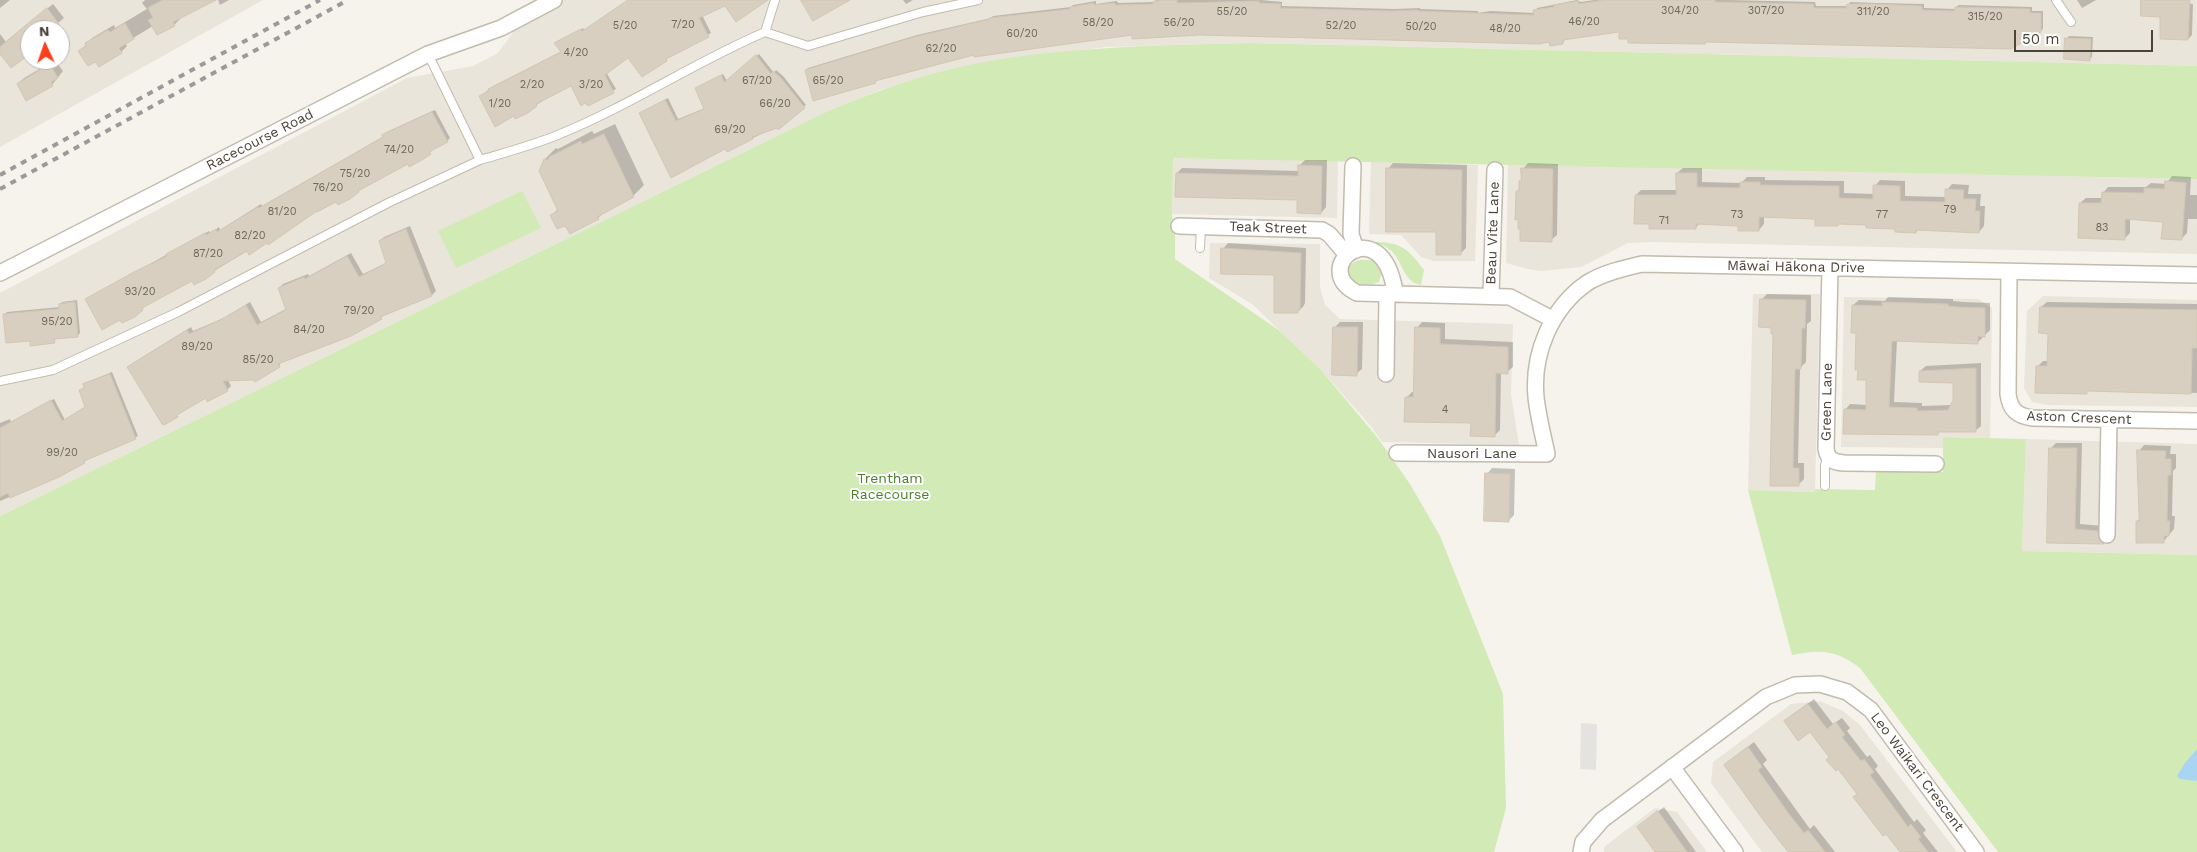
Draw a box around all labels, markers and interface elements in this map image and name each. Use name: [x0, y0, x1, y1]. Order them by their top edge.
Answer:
house number: 304/20: [1661, 4, 1699, 18]
house number: 307/20: [1748, 4, 1784, 18]
house number: 55/20: [1217, 5, 1247, 19]
house number: 311/20: [1856, 5, 1890, 19]
house number: 315/20: [1967, 10, 2003, 24]
house number: 46/20: [1568, 15, 1600, 29]
house number: 58/20: [1082, 16, 1114, 30]
house number: 56/20: [1163, 16, 1195, 30]
house number: 7/20: [671, 18, 695, 32]
house number: 5/20: [613, 19, 637, 33]
house number: 52/20: [1326, 19, 1356, 33]
north arrow: [20, 20, 70, 70]
house number: 50/20: [1405, 20, 1437, 34]
scale bar: [2017, 20, 2156, 52]
house number: 48/20: [1489, 22, 1521, 36]
text: N: [39, 23, 50, 39]
house number: 60/20: [1006, 27, 1038, 41]
text: 50 m: [2022, 30, 2059, 48]
house number: 62/20: [925, 42, 957, 56]
house number: 4/20: [564, 46, 588, 60]
house number: 67/20: [742, 74, 772, 88]
house number: 65/20: [812, 74, 844, 88]
house number: 2/20: [520, 78, 544, 92]
house number: 3/20: [579, 78, 603, 92]
house number: 1/20: [489, 97, 511, 111]
house number: 66/20: [759, 97, 791, 111]
street label: Racecourse Road: [204, 106, 316, 174]
house number: 69/20: [714, 123, 746, 137]
house number: 74/20: [384, 143, 414, 157]
house number: 75/20: [340, 167, 370, 181]
house number: 76/20: [313, 181, 343, 195]
street label: Beau Vite Lane: [1483, 181, 1503, 285]
house number: 79: [1944, 203, 1956, 217]
house number: 81/20: [267, 205, 297, 219]
house number: 73: [1731, 208, 1743, 222]
house number: 77: [1876, 208, 1888, 222]
house number: 71: [1659, 214, 1669, 228]
street label: Teak Street: [1229, 218, 1307, 238]
house number: 83: [2096, 221, 2108, 235]
house number: 82/20: [234, 229, 266, 243]
house number: 87/20: [193, 247, 223, 261]
street label: Māwai Hākona Drive: [1727, 257, 1865, 277]
house number: 93/20: [124, 285, 156, 299]
house number: 79/20: [344, 304, 374, 318]
house number: 95/20: [41, 315, 73, 329]
house number: 84/20: [293, 323, 325, 337]
house number: 89/20: [181, 340, 213, 354]
house number: 85/20: [242, 353, 274, 367]
street label: Green Lane: [1818, 363, 1836, 441]
house number: 4: [1442, 403, 1448, 417]
street label: Aston Crescent: [2026, 408, 2132, 428]
house number: 99/20: [46, 446, 78, 460]
street label: Nausori Lane: [1427, 446, 1517, 462]
park label: Trentham Racecourse: [851, 471, 929, 504]
street label: Leo Waikari Crescent: [1867, 709, 1967, 835]

